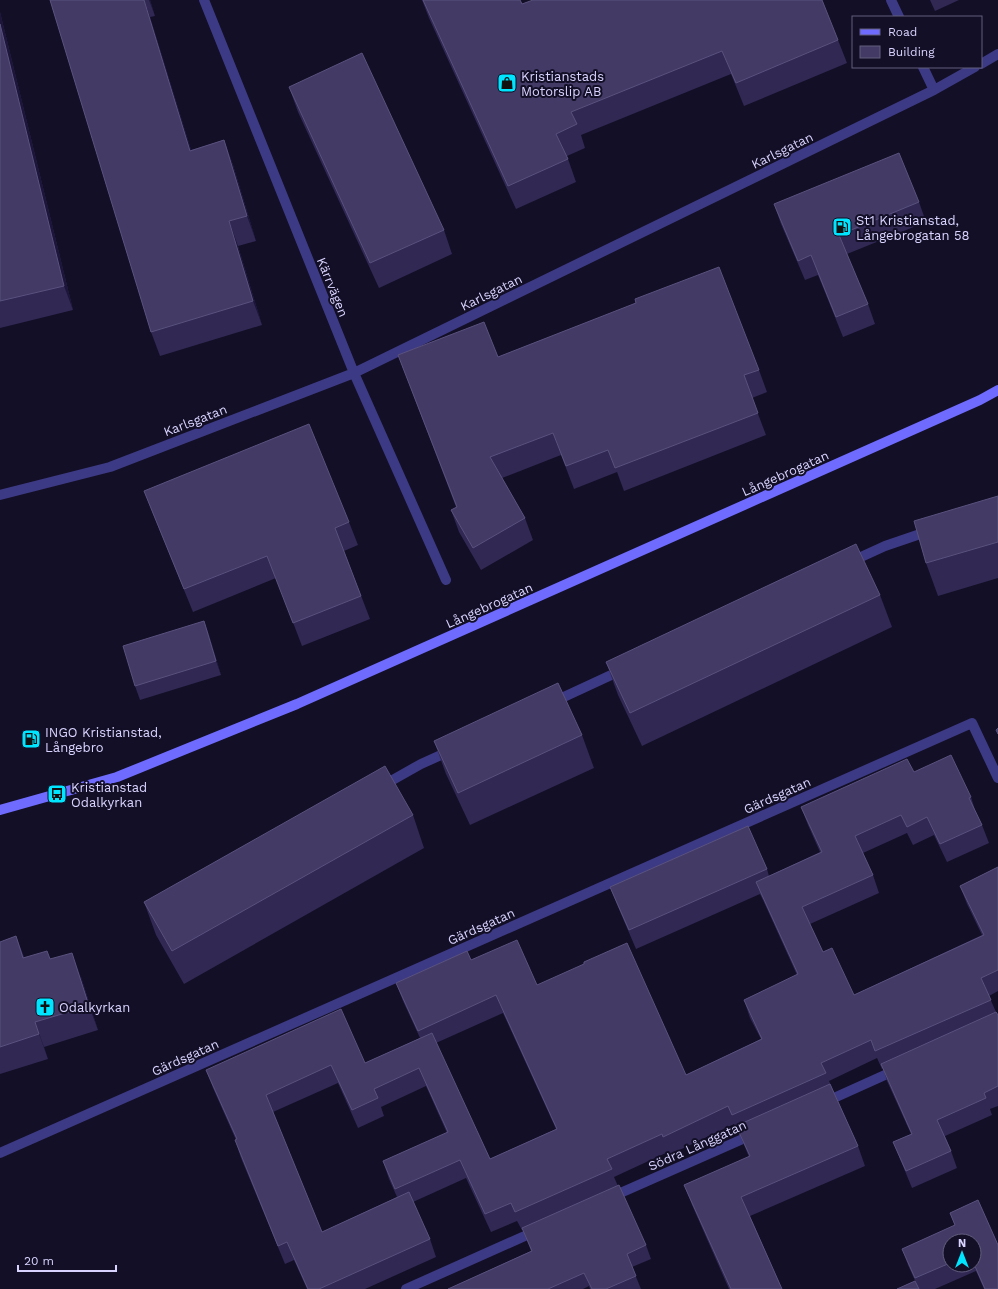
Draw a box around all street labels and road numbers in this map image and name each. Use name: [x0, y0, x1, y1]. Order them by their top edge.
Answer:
street label: Karlsgatan: [749, 129, 815, 172]
street label: Kärrvägen: [314, 255, 351, 319]
street label: Karlsgatan: [458, 271, 524, 314]
street label: Karlsgatan: [161, 402, 229, 439]
street label: Långebrogatan: [739, 448, 831, 499]
street label: Långebrogatan: [443, 580, 535, 631]
street label: Gärdsgatan: [741, 774, 813, 817]
street label: Gärdsgatan: [445, 905, 517, 948]
street label: Gärdsgatan: [149, 1036, 221, 1079]
street label: Södra Långgatan: [646, 1117, 749, 1174]

